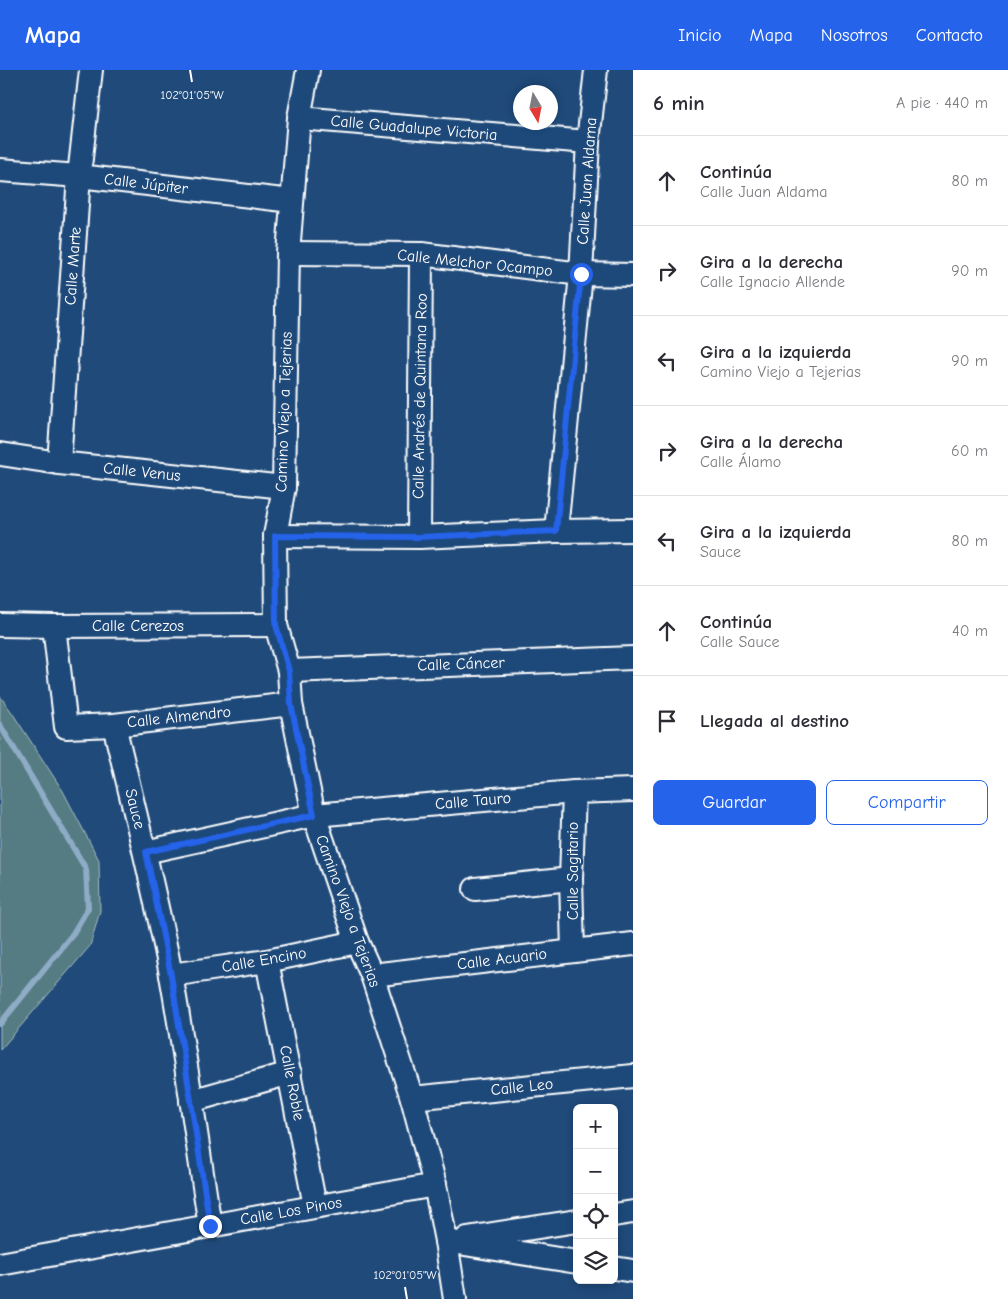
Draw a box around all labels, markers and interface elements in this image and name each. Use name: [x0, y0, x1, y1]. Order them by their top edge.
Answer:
text: Mapa: [25, 21, 81, 49]
text: Inicio: [678, 25, 722, 46]
text: Mapa: [750, 25, 793, 46]
text: Nosotros: [821, 25, 888, 46]
text: Contacto: [916, 25, 983, 46]
north arrow: [513, 85, 558, 130]
text: 102°01'05"W: [160, 88, 224, 102]
text: 6 min: [653, 91, 705, 115]
text: A pie · 440 m: [896, 94, 988, 112]
street label: Calle Guadalupe Victoria: [330, 112, 498, 144]
street label: Calle Juan Aldama: [574, 117, 600, 245]
text: Continúa: [700, 161, 772, 183]
icon: ahead: [653, 167, 681, 195]
street label: Calle Júpiter: [103, 170, 190, 198]
text: 80 m: [951, 172, 988, 190]
text: Calle Juan Aldama: [700, 183, 827, 201]
street label: Calle Marte: [61, 226, 85, 306]
street label: Calle Melchor Ocampo: [396, 246, 554, 280]
text: Gira a la derecha: [700, 251, 843, 273]
icon: right: [653, 257, 681, 285]
text: 90 m: [951, 262, 988, 280]
route start: [570, 263, 593, 286]
text: Calle Ignacio Allende: [700, 273, 845, 291]
street label: Calle Andrés de Quintana Roo: [409, 293, 431, 499]
street label: Camino Viejo a Tejerias: [272, 331, 296, 493]
text: Gira a la izquierda: [700, 341, 851, 363]
icon: left: [653, 347, 681, 375]
text: 90 m: [951, 352, 988, 370]
text: Camino Viejo a Tejerias: [700, 363, 861, 381]
text: Gira a la derecha: [700, 431, 843, 453]
icon: right: [653, 437, 681, 465]
text: 60 m: [951, 442, 988, 460]
text: Calle Álamo: [700, 453, 781, 471]
street label: Calle Venus: [102, 459, 182, 485]
text: Gira a la izquierda: [700, 521, 851, 543]
icon: left: [653, 527, 681, 555]
text: 80 m: [951, 532, 988, 550]
text: Sauce: [700, 543, 741, 561]
text: Continúa: [700, 611, 772, 633]
street label: Calle Cerezos: [92, 617, 184, 635]
icon: ahead: [653, 617, 681, 645]
text: 40 m: [952, 622, 988, 640]
text: Calle Sauce: [700, 633, 779, 651]
street label: Calle Cáncer: [417, 653, 506, 675]
street label: Calle Almendro: [126, 703, 232, 731]
icon: arrive: [653, 707, 681, 735]
text: Llegada al destino: [700, 710, 849, 732]
button: Guardar: [653, 780, 816, 825]
button: Compartir: [826, 780, 988, 825]
street label: Sauce: [121, 787, 149, 831]
street label: Calle Tauro: [434, 789, 512, 813]
street label: Calle Sagitario: [564, 822, 582, 920]
street label: Camino Viejo a Tejerias: [312, 832, 384, 990]
street label: Calle Encino: [220, 944, 308, 976]
street label: Calle Acuario: [456, 945, 548, 973]
street label: Calle Roble: [276, 1044, 308, 1122]
street label: Calle Leo: [490, 1075, 554, 1099]
map controls: [573, 1104, 618, 1284]
button: +: [573, 1104, 618, 1149]
button: −: [573, 1149, 618, 1194]
street label: Calle Los Pinos: [239, 1193, 344, 1229]
button: locate: [573, 1194, 618, 1239]
route end: [199, 1215, 222, 1238]
button: layers: [573, 1239, 618, 1284]
text: 102°01'05"W: [373, 1268, 437, 1282]

